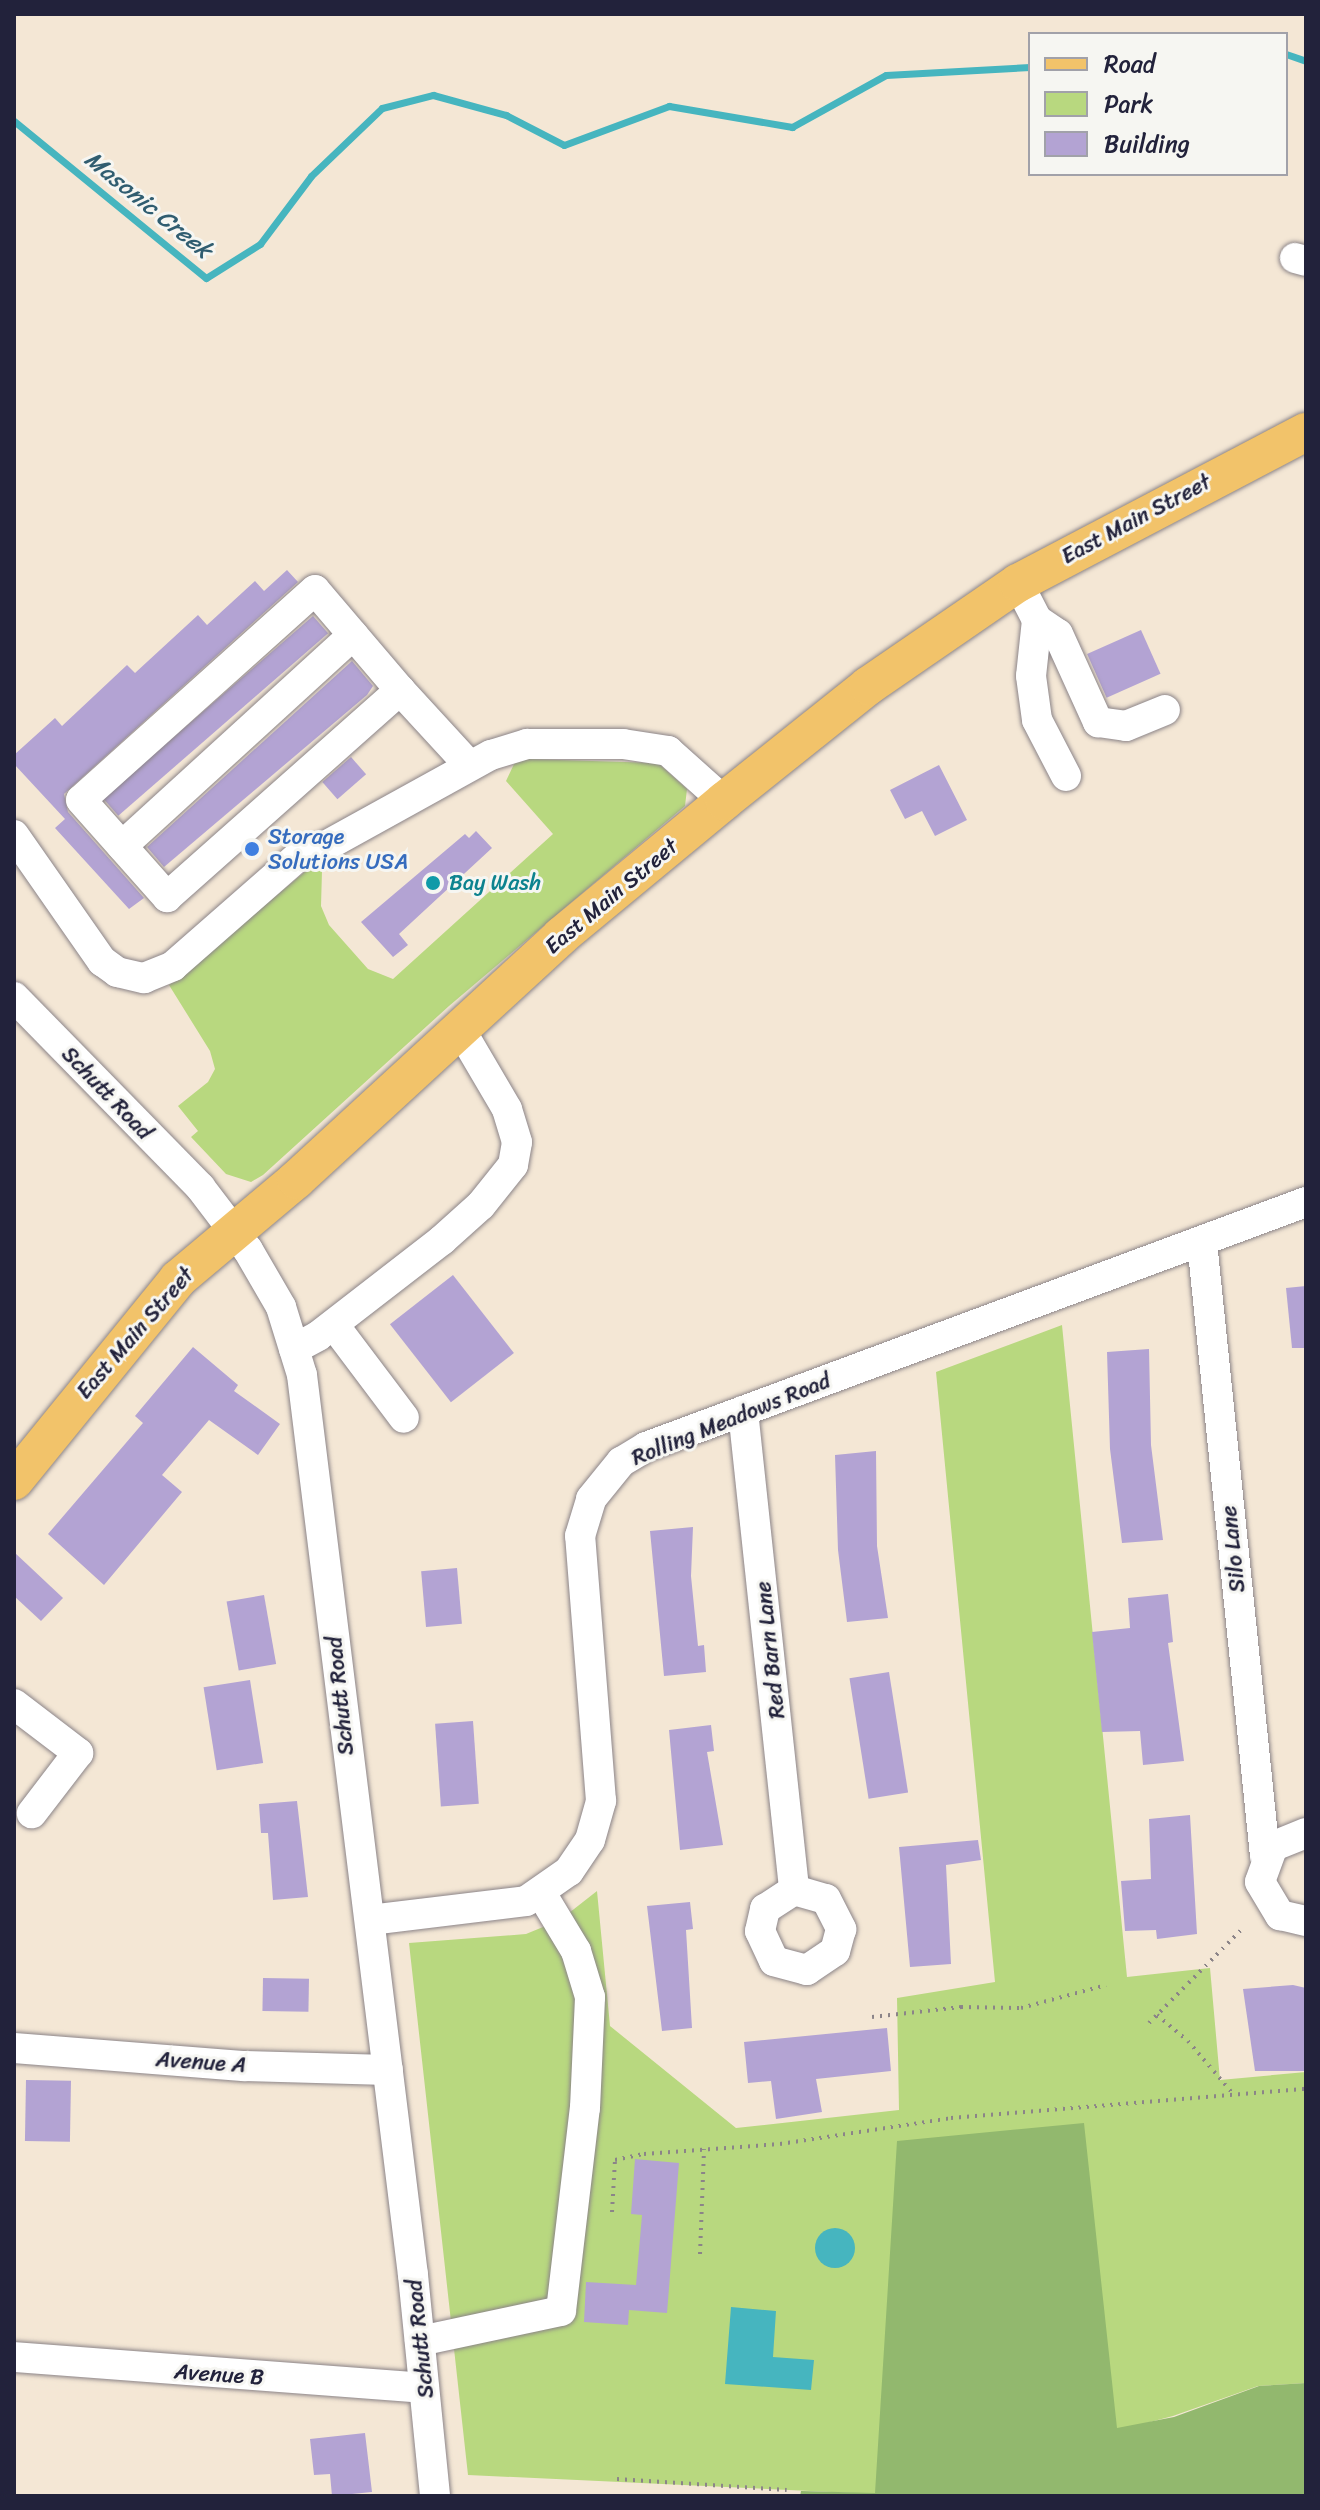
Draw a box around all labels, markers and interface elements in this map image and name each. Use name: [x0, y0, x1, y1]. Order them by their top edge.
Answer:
legend: [1028, 32, 1288, 176]
text: Road: [1104, 43, 1155, 85]
text: Park: [1104, 83, 1153, 125]
text: Building: [1104, 123, 1190, 165]
water label: Masonic Creek: [79, 145, 217, 265]
street label: East Main Street: [1057, 469, 1215, 569]
place label: Storage Solutions USA: [268, 823, 408, 874]
street label: East Main Street: [539, 833, 683, 959]
marker: Storage Solutions USA: [243, 840, 261, 858]
place label: Bay Wash: [449, 870, 541, 896]
marker: Bay Wash: [424, 874, 442, 892]
street label: Schutt Road: [56, 1041, 158, 1145]
street label: East Main Street: [71, 1262, 199, 1404]
street label: Rolling Meadows Road: [628, 1367, 834, 1471]
street label: Silo Lane: [1215, 1504, 1251, 1594]
street label: Red Barn Lane: [750, 1580, 790, 1720]
street label: Schutt Road: [321, 1635, 359, 1757]
street label: Avenue A: [155, 2046, 247, 2078]
street label: Schutt Road: [401, 2278, 439, 2400]
street label: Avenue B: [173, 2358, 265, 2390]

